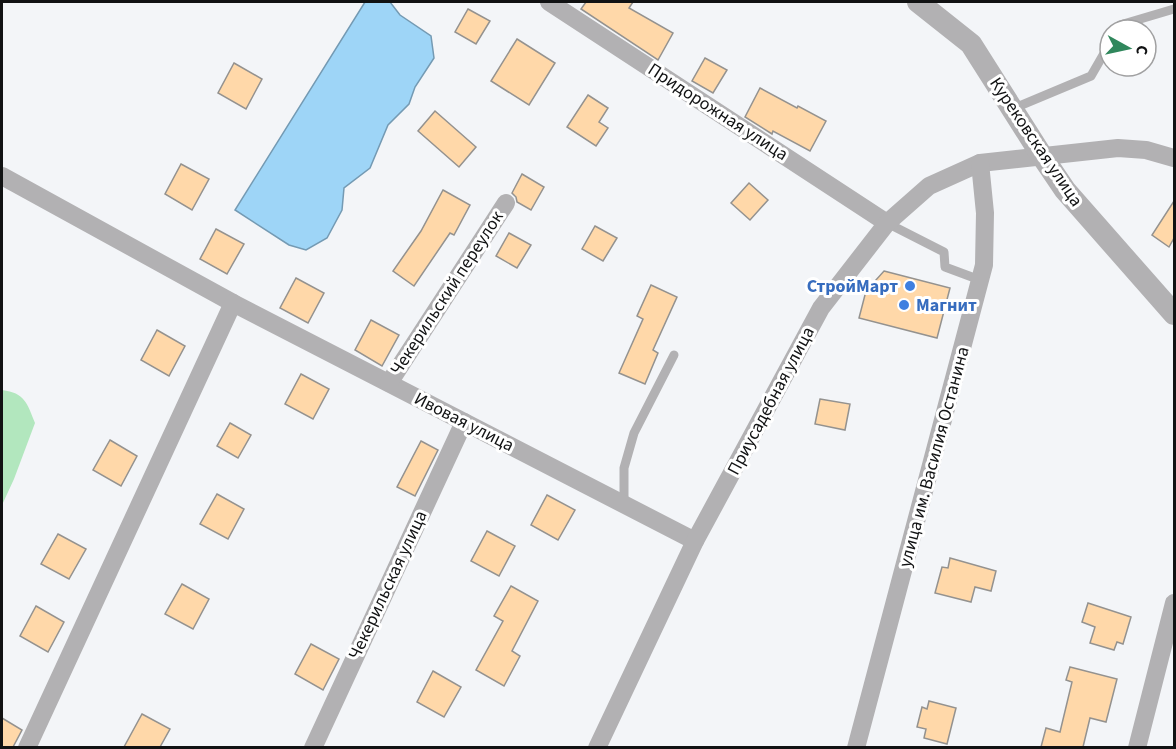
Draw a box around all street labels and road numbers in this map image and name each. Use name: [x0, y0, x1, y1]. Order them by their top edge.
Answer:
street label: Придорожная улица: [643, 57, 793, 167]
street label: Курековская улица: [983, 72, 1089, 212]
street label: Чекерильский переулок: [384, 206, 510, 380]
street label: Приусадебная улица: [721, 322, 821, 480]
street label: улица им. Василия Останина: [892, 344, 976, 570]
street label: Ивовая улица: [410, 386, 518, 458]
street label: Чекерильская улица: [342, 506, 434, 664]

